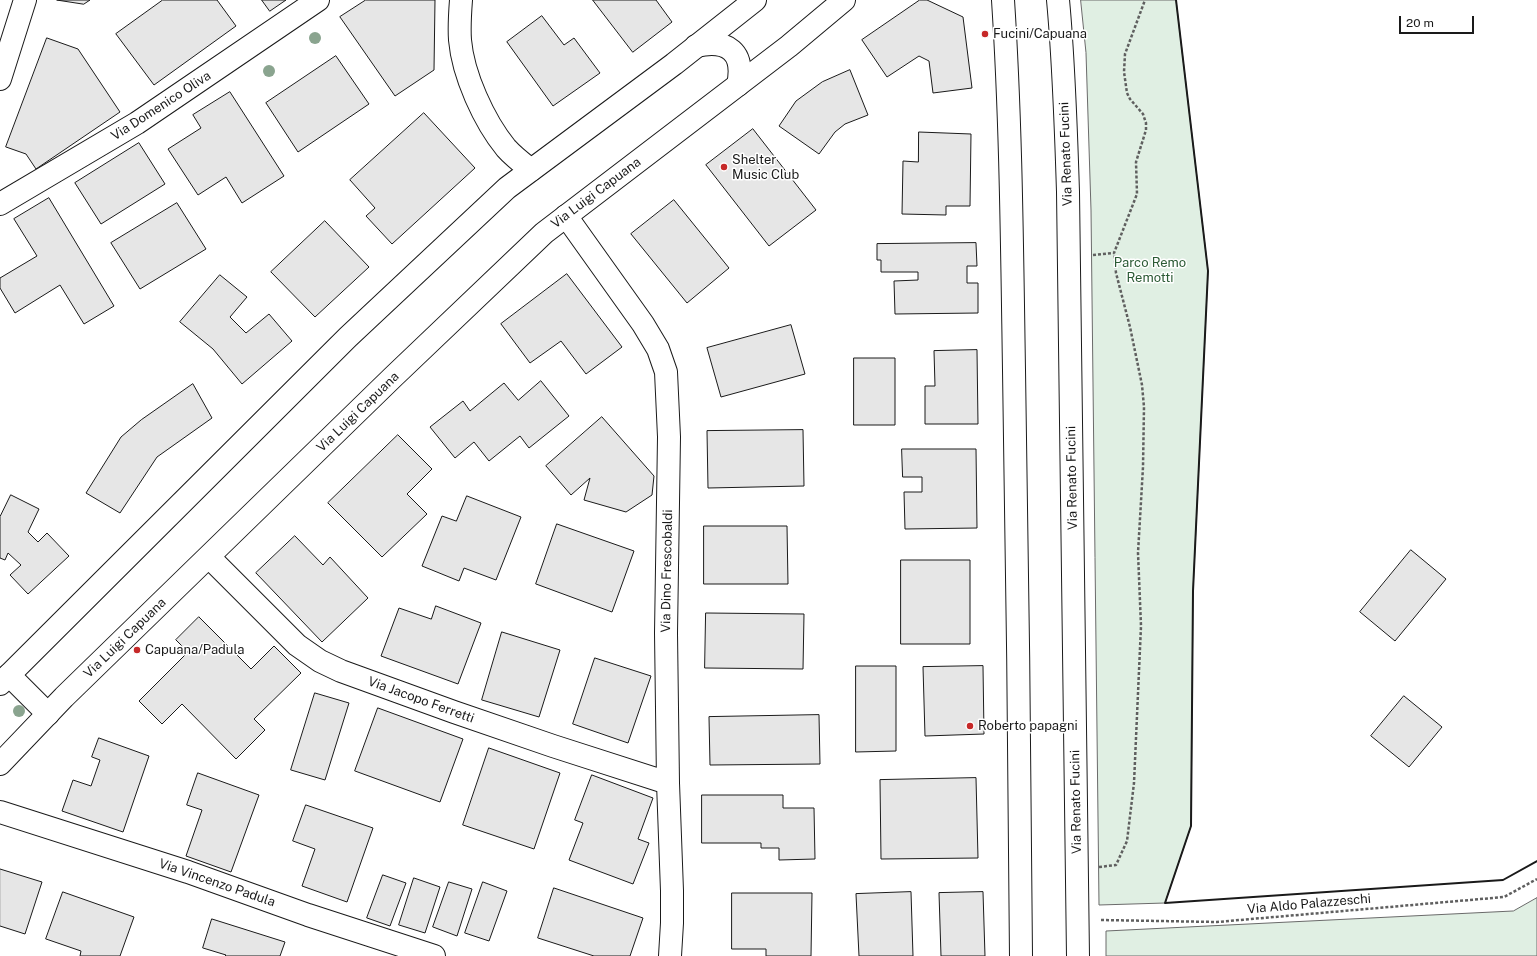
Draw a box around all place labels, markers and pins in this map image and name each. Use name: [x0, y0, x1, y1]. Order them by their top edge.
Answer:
place label: Fucini/Capuana: [993, 26, 1087, 42]
marker: Fucini/Capuana: [980, 29, 990, 39]
place label: Shelter Music Club: [732, 152, 799, 183]
marker: Shelter Music Club: [719, 162, 729, 172]
place label: Capuana/Padula: [145, 642, 245, 658]
marker: Capuana/Padula: [132, 645, 142, 655]
place label: Roberto papagni: [978, 718, 1078, 734]
marker: Roberto papagni: [965, 721, 975, 731]

